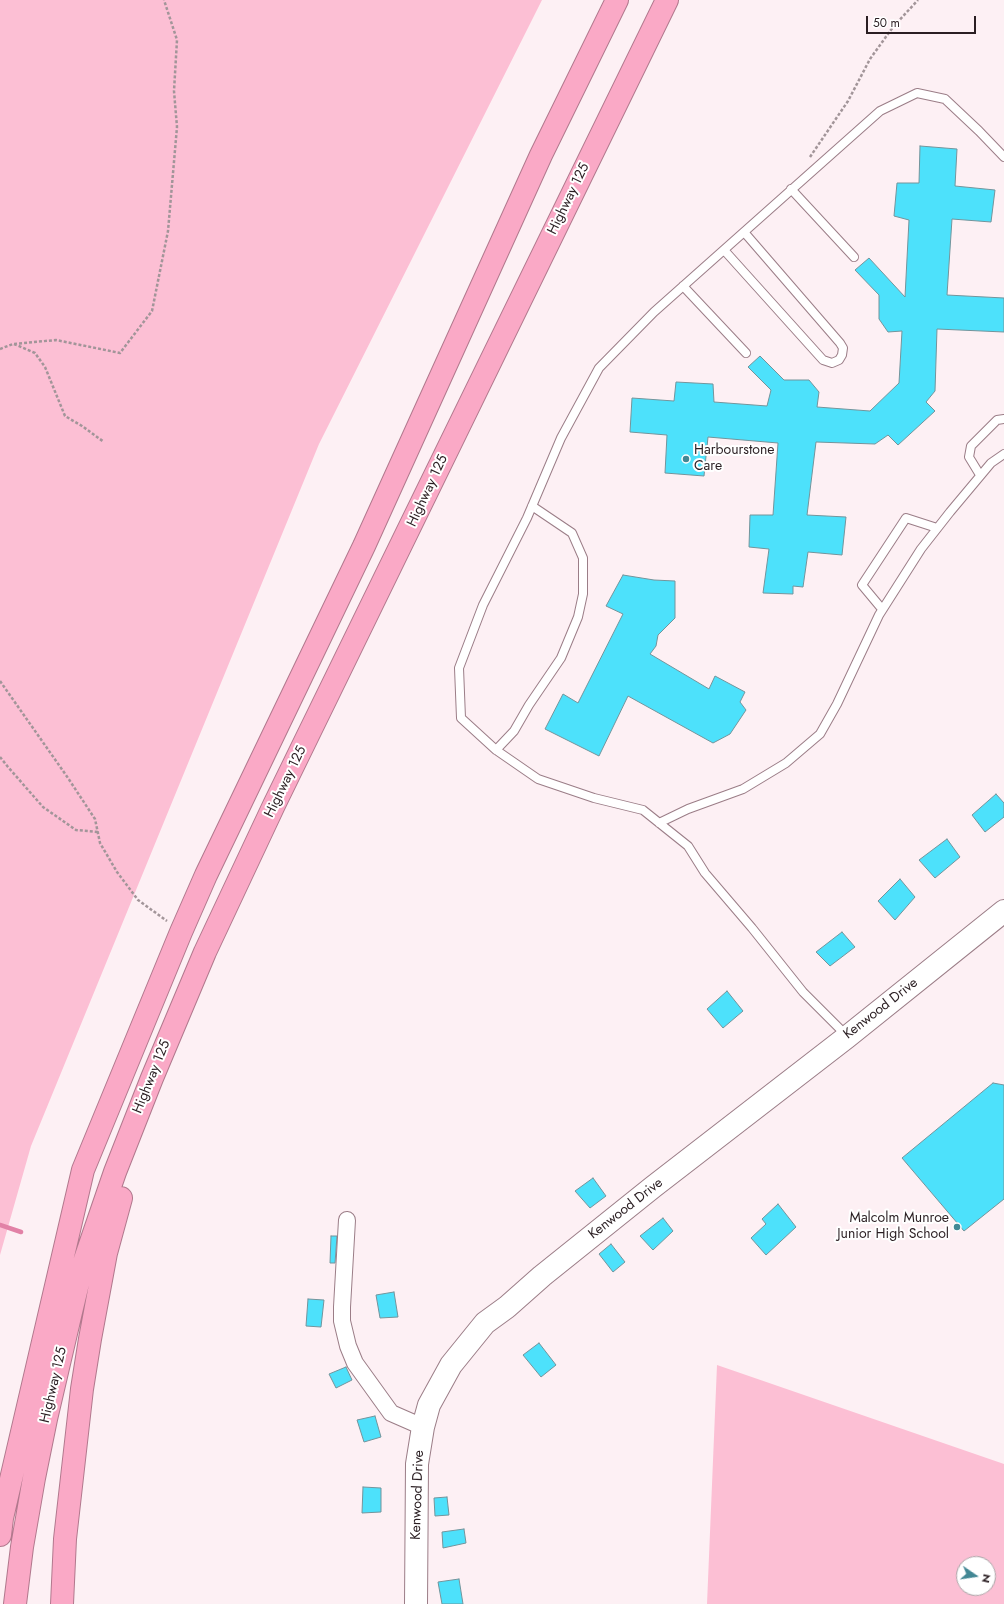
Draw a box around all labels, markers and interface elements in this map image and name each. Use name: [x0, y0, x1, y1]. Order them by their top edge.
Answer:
scale bar: [868, 8, 978, 34]
text: 50 m: [873, 14, 900, 32]
street label: Highway 125: [544, 160, 594, 238]
place label: Harbourstone Care: [694, 443, 775, 476]
street label: Highway 125: [404, 452, 452, 530]
marker: Harbourstone Care: [681, 454, 691, 464]
street label: Highway 125: [261, 743, 311, 821]
street label: Kenwood Drive: [840, 975, 922, 1043]
street label: Highway 125: [130, 1038, 174, 1116]
street label: Kenwood Drive: [585, 1175, 667, 1243]
place label: Malcolm Munroe Junior High School: [837, 1211, 949, 1244]
marker: Malcolm Munroe Junior High School: [952, 1222, 962, 1232]
street label: Highway 125: [37, 1345, 71, 1425]
street label: Kenwood Drive: [408, 1450, 428, 1540]
north arrow: [956, 1556, 996, 1596]
text: N: [978, 1572, 995, 1585]

